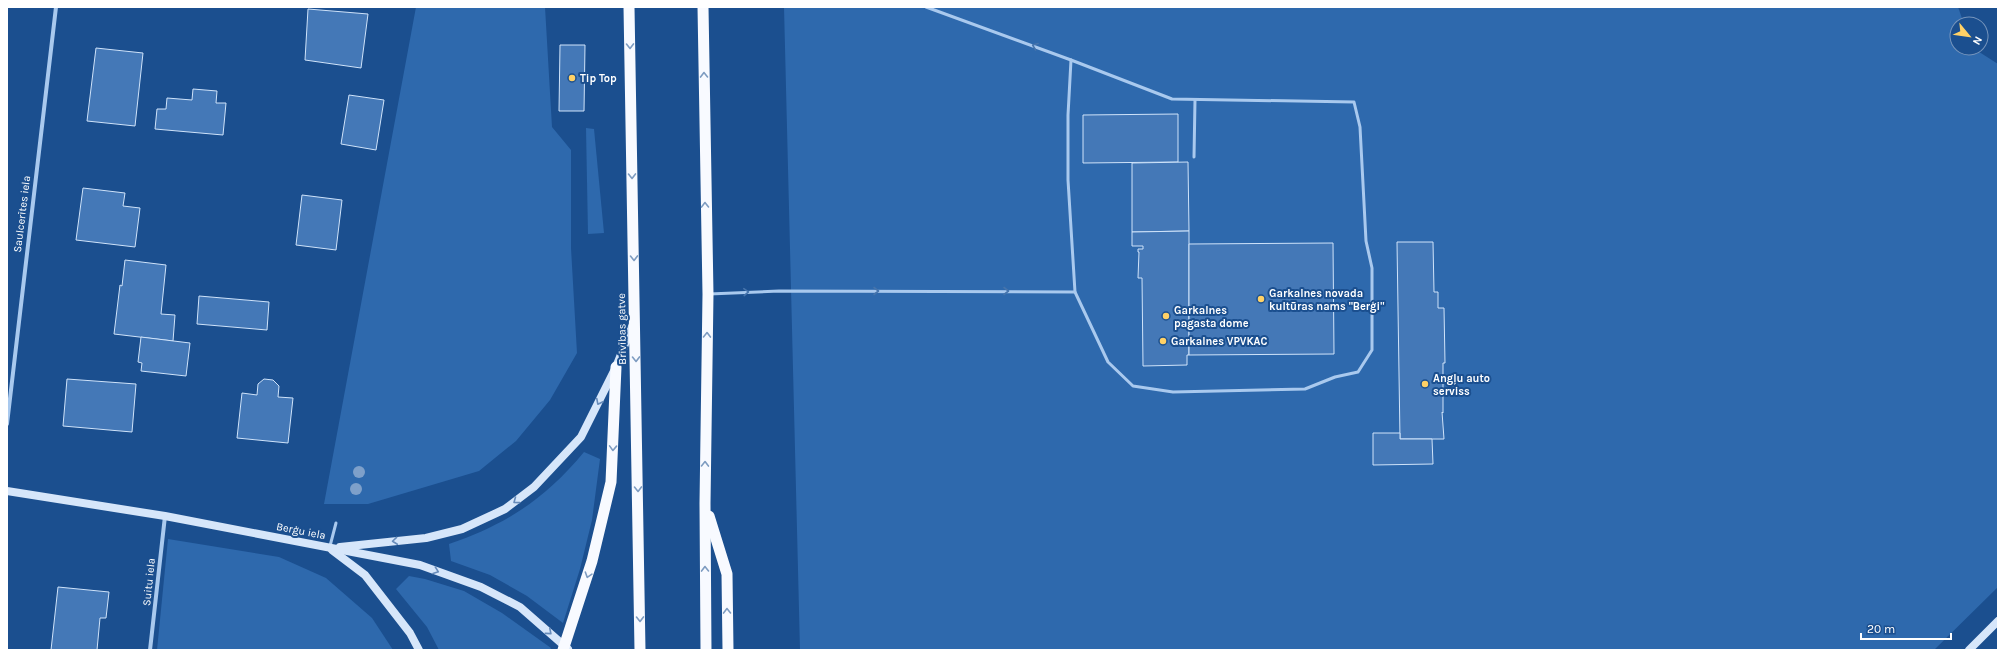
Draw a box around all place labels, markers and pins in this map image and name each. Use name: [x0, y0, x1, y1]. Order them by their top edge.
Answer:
place label: Tip Top: [580, 72, 617, 85]
marker: Tip Top: [567, 73, 577, 83]
place label: Garkalnes novada kultūras nams "Berģi": [1269, 287, 1384, 313]
marker: Garkalnes novada kultūras nams "Berģi": [1256, 294, 1266, 304]
place label: Garkalnes pagasta dome: [1174, 304, 1249, 330]
marker: Garkalnes pagasta dome: [1161, 311, 1171, 321]
place label: Garkalnes VPVKAC: [1171, 335, 1267, 348]
marker: Garkalnes VPVKAC: [1158, 336, 1168, 346]
place label: Angļu auto serviss: [1433, 372, 1490, 398]
marker: Angļu auto serviss: [1420, 379, 1430, 389]

